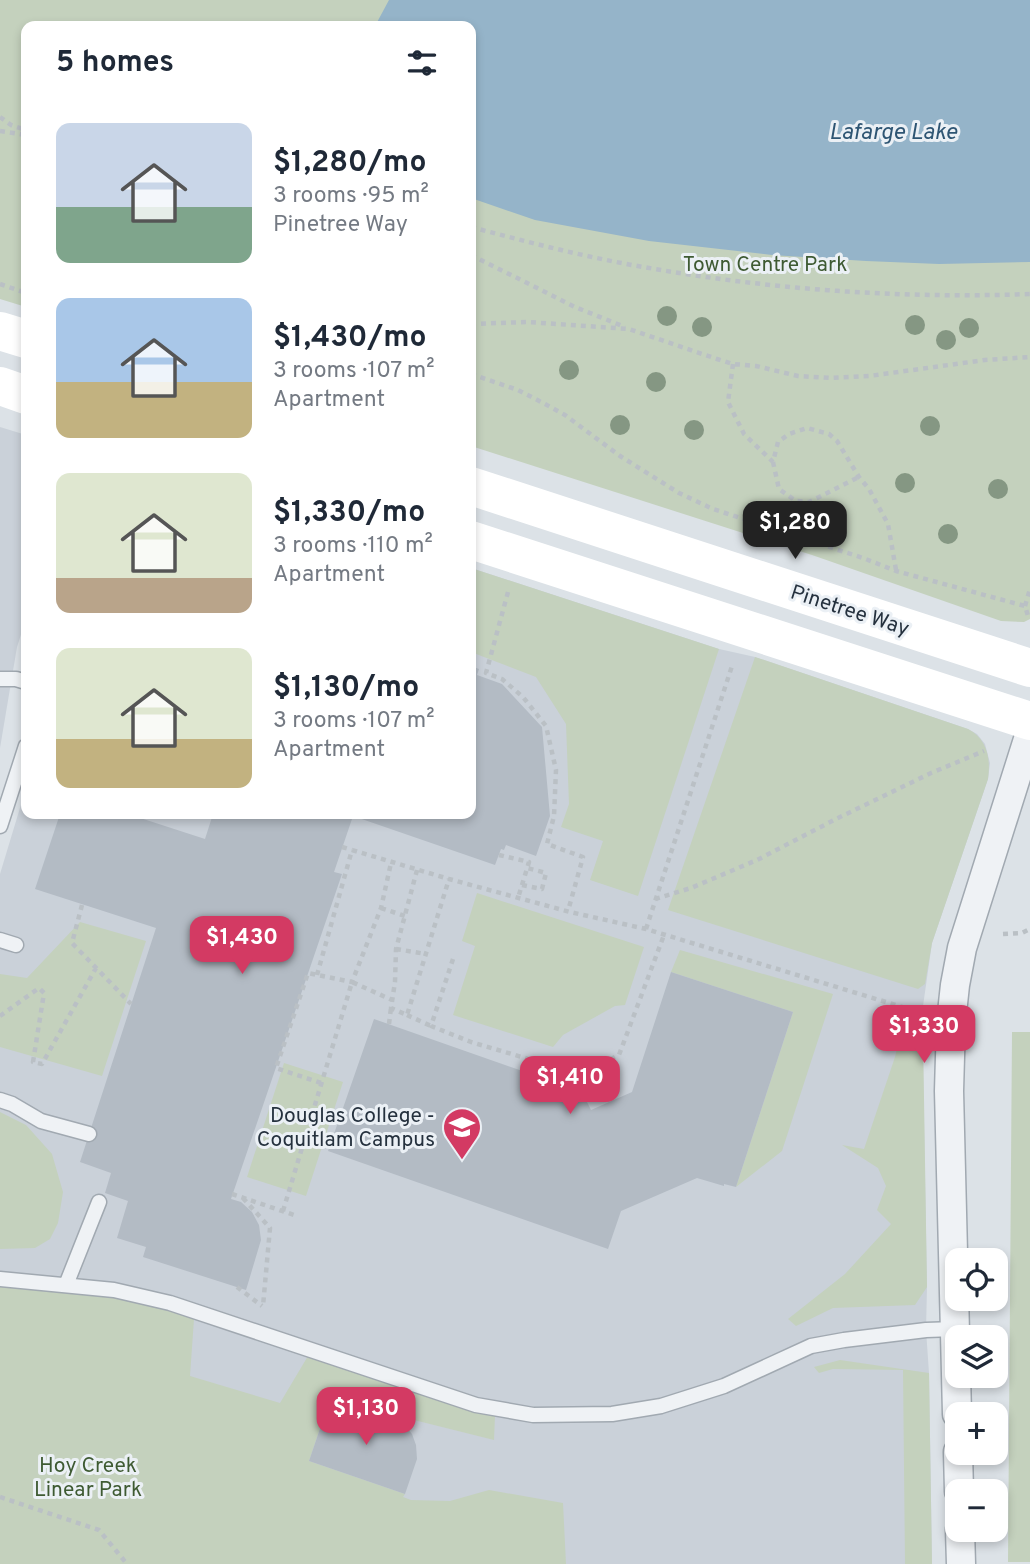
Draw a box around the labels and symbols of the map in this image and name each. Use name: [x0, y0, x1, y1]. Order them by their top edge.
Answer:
water label: Lafarge Lake: [829, 119, 958, 148]
park label: Town Centre Park: [683, 252, 847, 279]
pin: $1,280: [738, 502, 852, 561]
street label: Pinetree Way: [787, 580, 912, 643]
pin: $1,430: [185, 916, 299, 976]
pin: $1,330: [867, 1006, 981, 1065]
pin: $1,410: [513, 1056, 627, 1116]
place label: Douglas College - Coquitlam Campus: [257, 1103, 435, 1154]
school or university icon: Douglas College - Coquitlam Campus: [441, 1106, 483, 1161]
pin: $1,130: [309, 1388, 423, 1447]
park label: Hoy Creek Linear Park: [34, 1453, 142, 1504]

